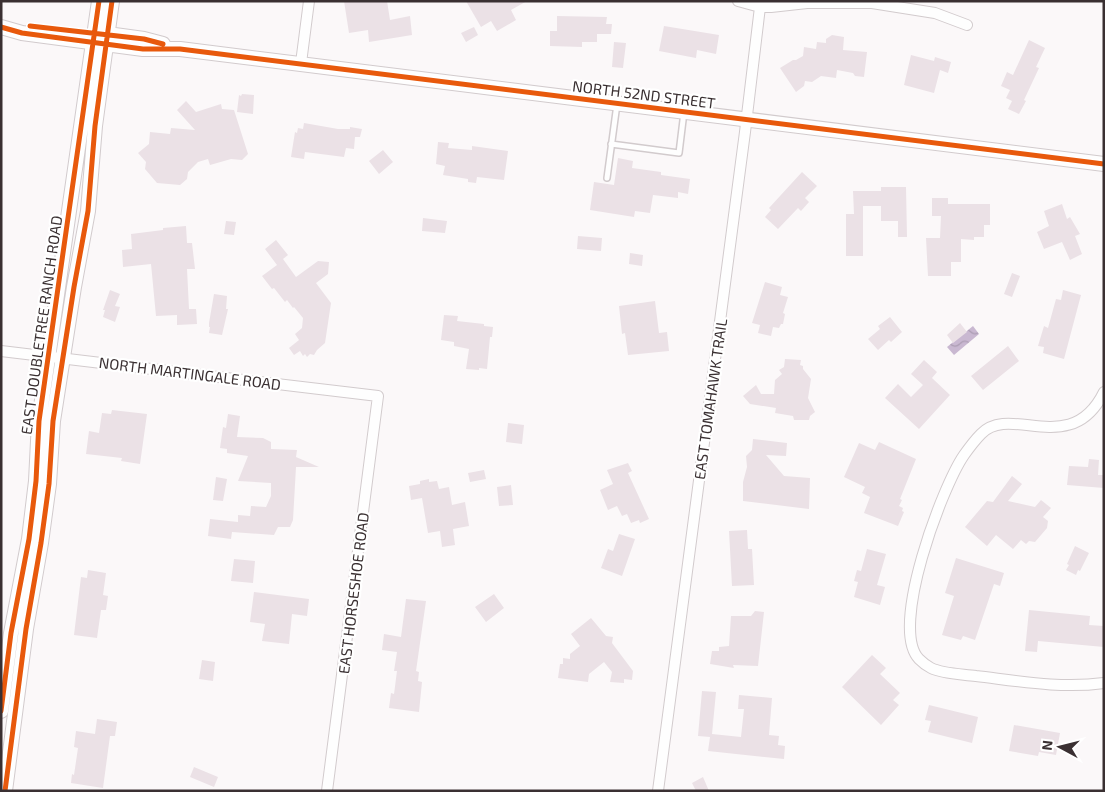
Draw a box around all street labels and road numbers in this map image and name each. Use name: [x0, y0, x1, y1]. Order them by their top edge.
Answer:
street label: NORTH 52ND STREET: [571, 76, 717, 112]
street label: EAST DOUBLETREE RANCH ROAD: [17, 214, 65, 436]
street label: EAST TOMAHAWK TRAIL: [690, 317, 730, 481]
street label: NORTH MARTINGALE ROAD: [98, 353, 282, 393]
street label: EAST HORSESHOE ROAD: [334, 511, 372, 675]

